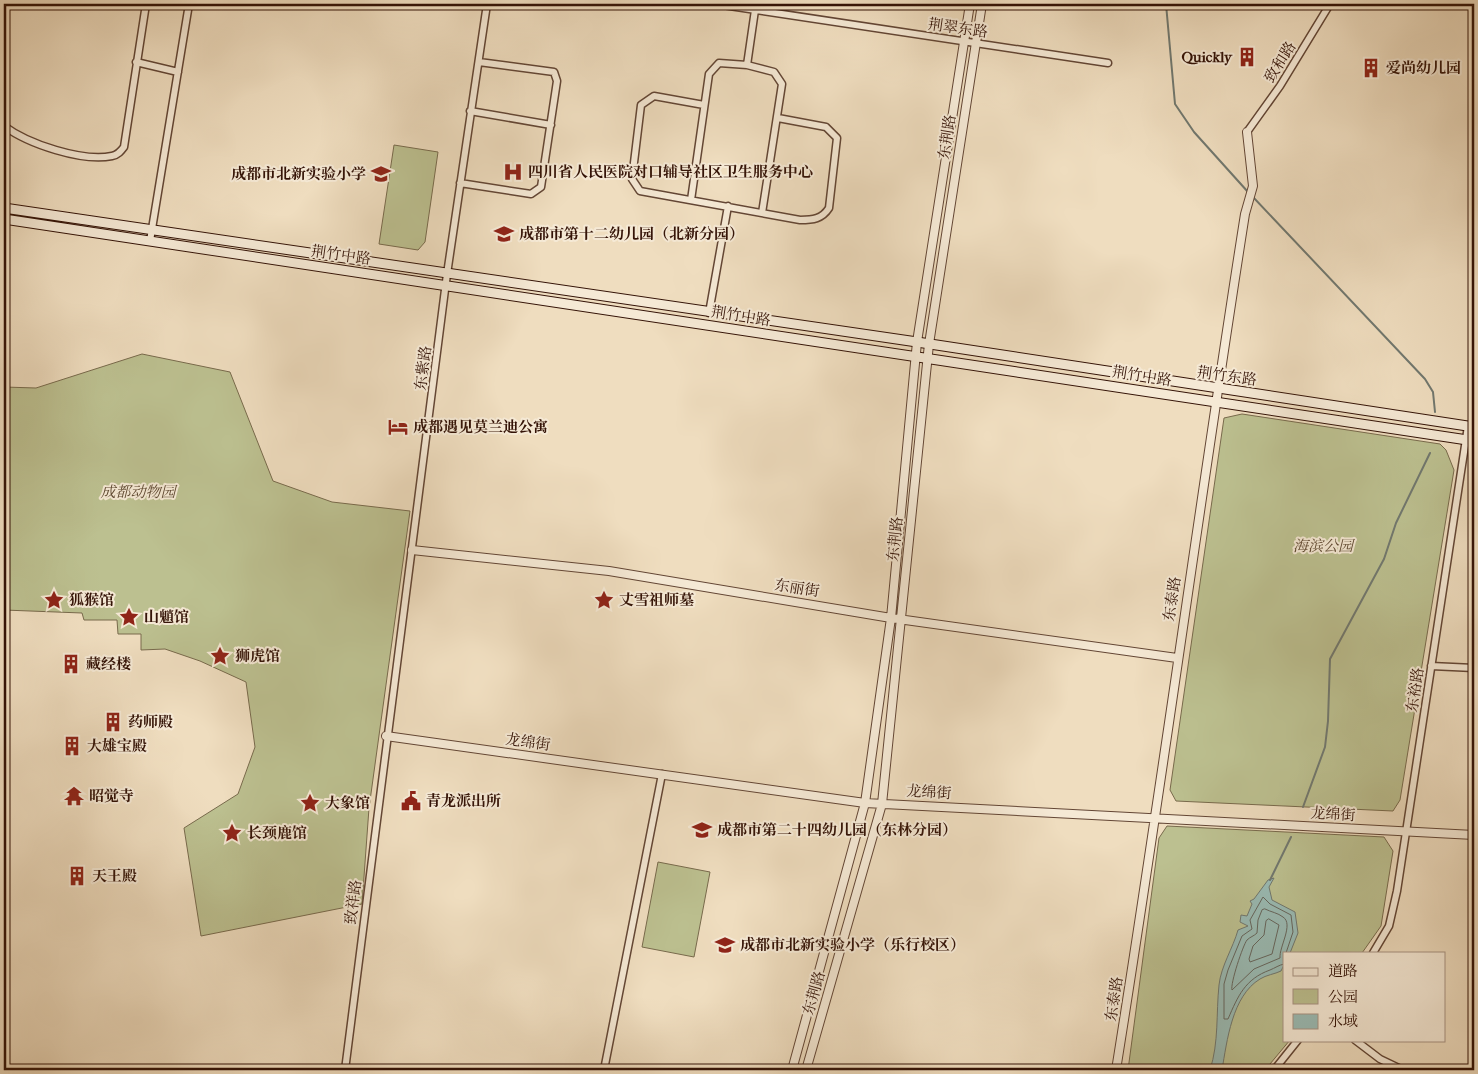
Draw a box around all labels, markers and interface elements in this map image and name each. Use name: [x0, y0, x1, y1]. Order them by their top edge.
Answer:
street label: 荆翠东路: [927, 15, 989, 41]
street label: 致和路: [1260, 38, 1300, 86]
building icon: Quickly: [1236, 46, 1258, 68]
place label: Quickly: [1181, 48, 1233, 66]
building icon: 爱尚幼儿园: [1360, 57, 1382, 79]
place label: 爱尚幼儿园: [1386, 59, 1461, 77]
street label: 东荆路: [935, 113, 959, 161]
hospital icon: 四川省人民医院对口辅导社区卫生服务中心: [502, 161, 524, 183]
school or university icon: 成都市北新实验小学: [370, 163, 392, 185]
place label: 四川省人民医院对口辅导社区卫生服务中心: [528, 163, 813, 181]
place label: 成都市北新实验小学: [231, 165, 366, 183]
school or university icon: 成都市第十二幼儿园（北新分园）: [493, 223, 515, 245]
place label: 成都市第十二幼儿园（北新分园）: [519, 225, 744, 243]
street label: 荆竹中路: [310, 242, 372, 268]
street label: 荆竹中路: [710, 302, 772, 330]
street label: 东紫路: [411, 345, 435, 391]
street label: 荆竹中路: [1111, 362, 1173, 390]
street label: 荆竹东路: [1196, 363, 1258, 389]
hotel icon: 成都遇见莫兰迪公寓: [387, 416, 409, 438]
place label: 成都遇见莫兰迪公寓: [413, 418, 548, 436]
park label: 成都动物园: [100, 483, 177, 501]
street label: 东荆路: [884, 516, 906, 562]
park label: 海滨公园: [1293, 537, 1355, 555]
street label: 东泰路: [1160, 575, 1184, 623]
street label: 东丽街: [773, 576, 821, 600]
place icon: 狐猴馆: [43, 589, 65, 611]
place icon: 丈雪祖师墓: [593, 589, 615, 611]
place label: 狐猴馆: [69, 591, 114, 609]
place label: 丈雪祖师墓: [619, 591, 694, 609]
place icon: 山魈馆: [118, 606, 140, 628]
place label: 山魈馆: [144, 608, 189, 626]
place icon: 狮虎馆: [209, 645, 231, 667]
place label: 狮虎馆: [235, 647, 280, 665]
building icon: 藏经楼: [60, 653, 82, 675]
place label: 藏经楼: [86, 655, 131, 673]
street label: 东裕路: [1403, 666, 1427, 714]
building icon: 药师殿: [102, 711, 124, 733]
place label: 药师殿: [128, 713, 173, 731]
street label: 龙绵街: [504, 730, 552, 754]
building icon: 大雄宝殿: [61, 735, 83, 757]
place label: 大雄宝殿: [87, 737, 147, 755]
street label: 龙绵街: [906, 782, 952, 802]
temple icon: 昭觉寺: [63, 785, 85, 807]
place label: 昭觉寺: [89, 787, 134, 805]
public building icon: 青龙派出所: [400, 790, 422, 812]
place icon: 大象馆: [299, 792, 321, 814]
place label: 青龙派出所: [426, 792, 501, 810]
place label: 大象馆: [325, 794, 370, 812]
street label: 龙绵街: [1310, 804, 1356, 824]
school or university icon: 成都市第二十四幼儿园（东林分园）: [691, 819, 713, 841]
place label: 成都市第二十四幼儿园（东林分园）: [717, 821, 957, 839]
place icon: 长颈鹿馆: [221, 822, 243, 844]
place label: 长颈鹿馆: [247, 824, 307, 842]
building icon: 天王殿: [66, 865, 88, 887]
place label: 天王殿: [92, 867, 137, 885]
street label: 致祥路: [341, 879, 365, 925]
school or university icon: 成都市北新实验小学（乐行校区）: [714, 934, 736, 956]
place label: 成都市北新实验小学（乐行校区）: [740, 936, 965, 954]
legend: [1283, 952, 1446, 1042]
text: 道路: [1328, 962, 1358, 980]
street label: 东荆路: [799, 969, 829, 1017]
street label: 东泰路: [1102, 975, 1126, 1023]
text: 公园: [1328, 988, 1358, 1006]
text: 水域: [1328, 1012, 1358, 1030]

